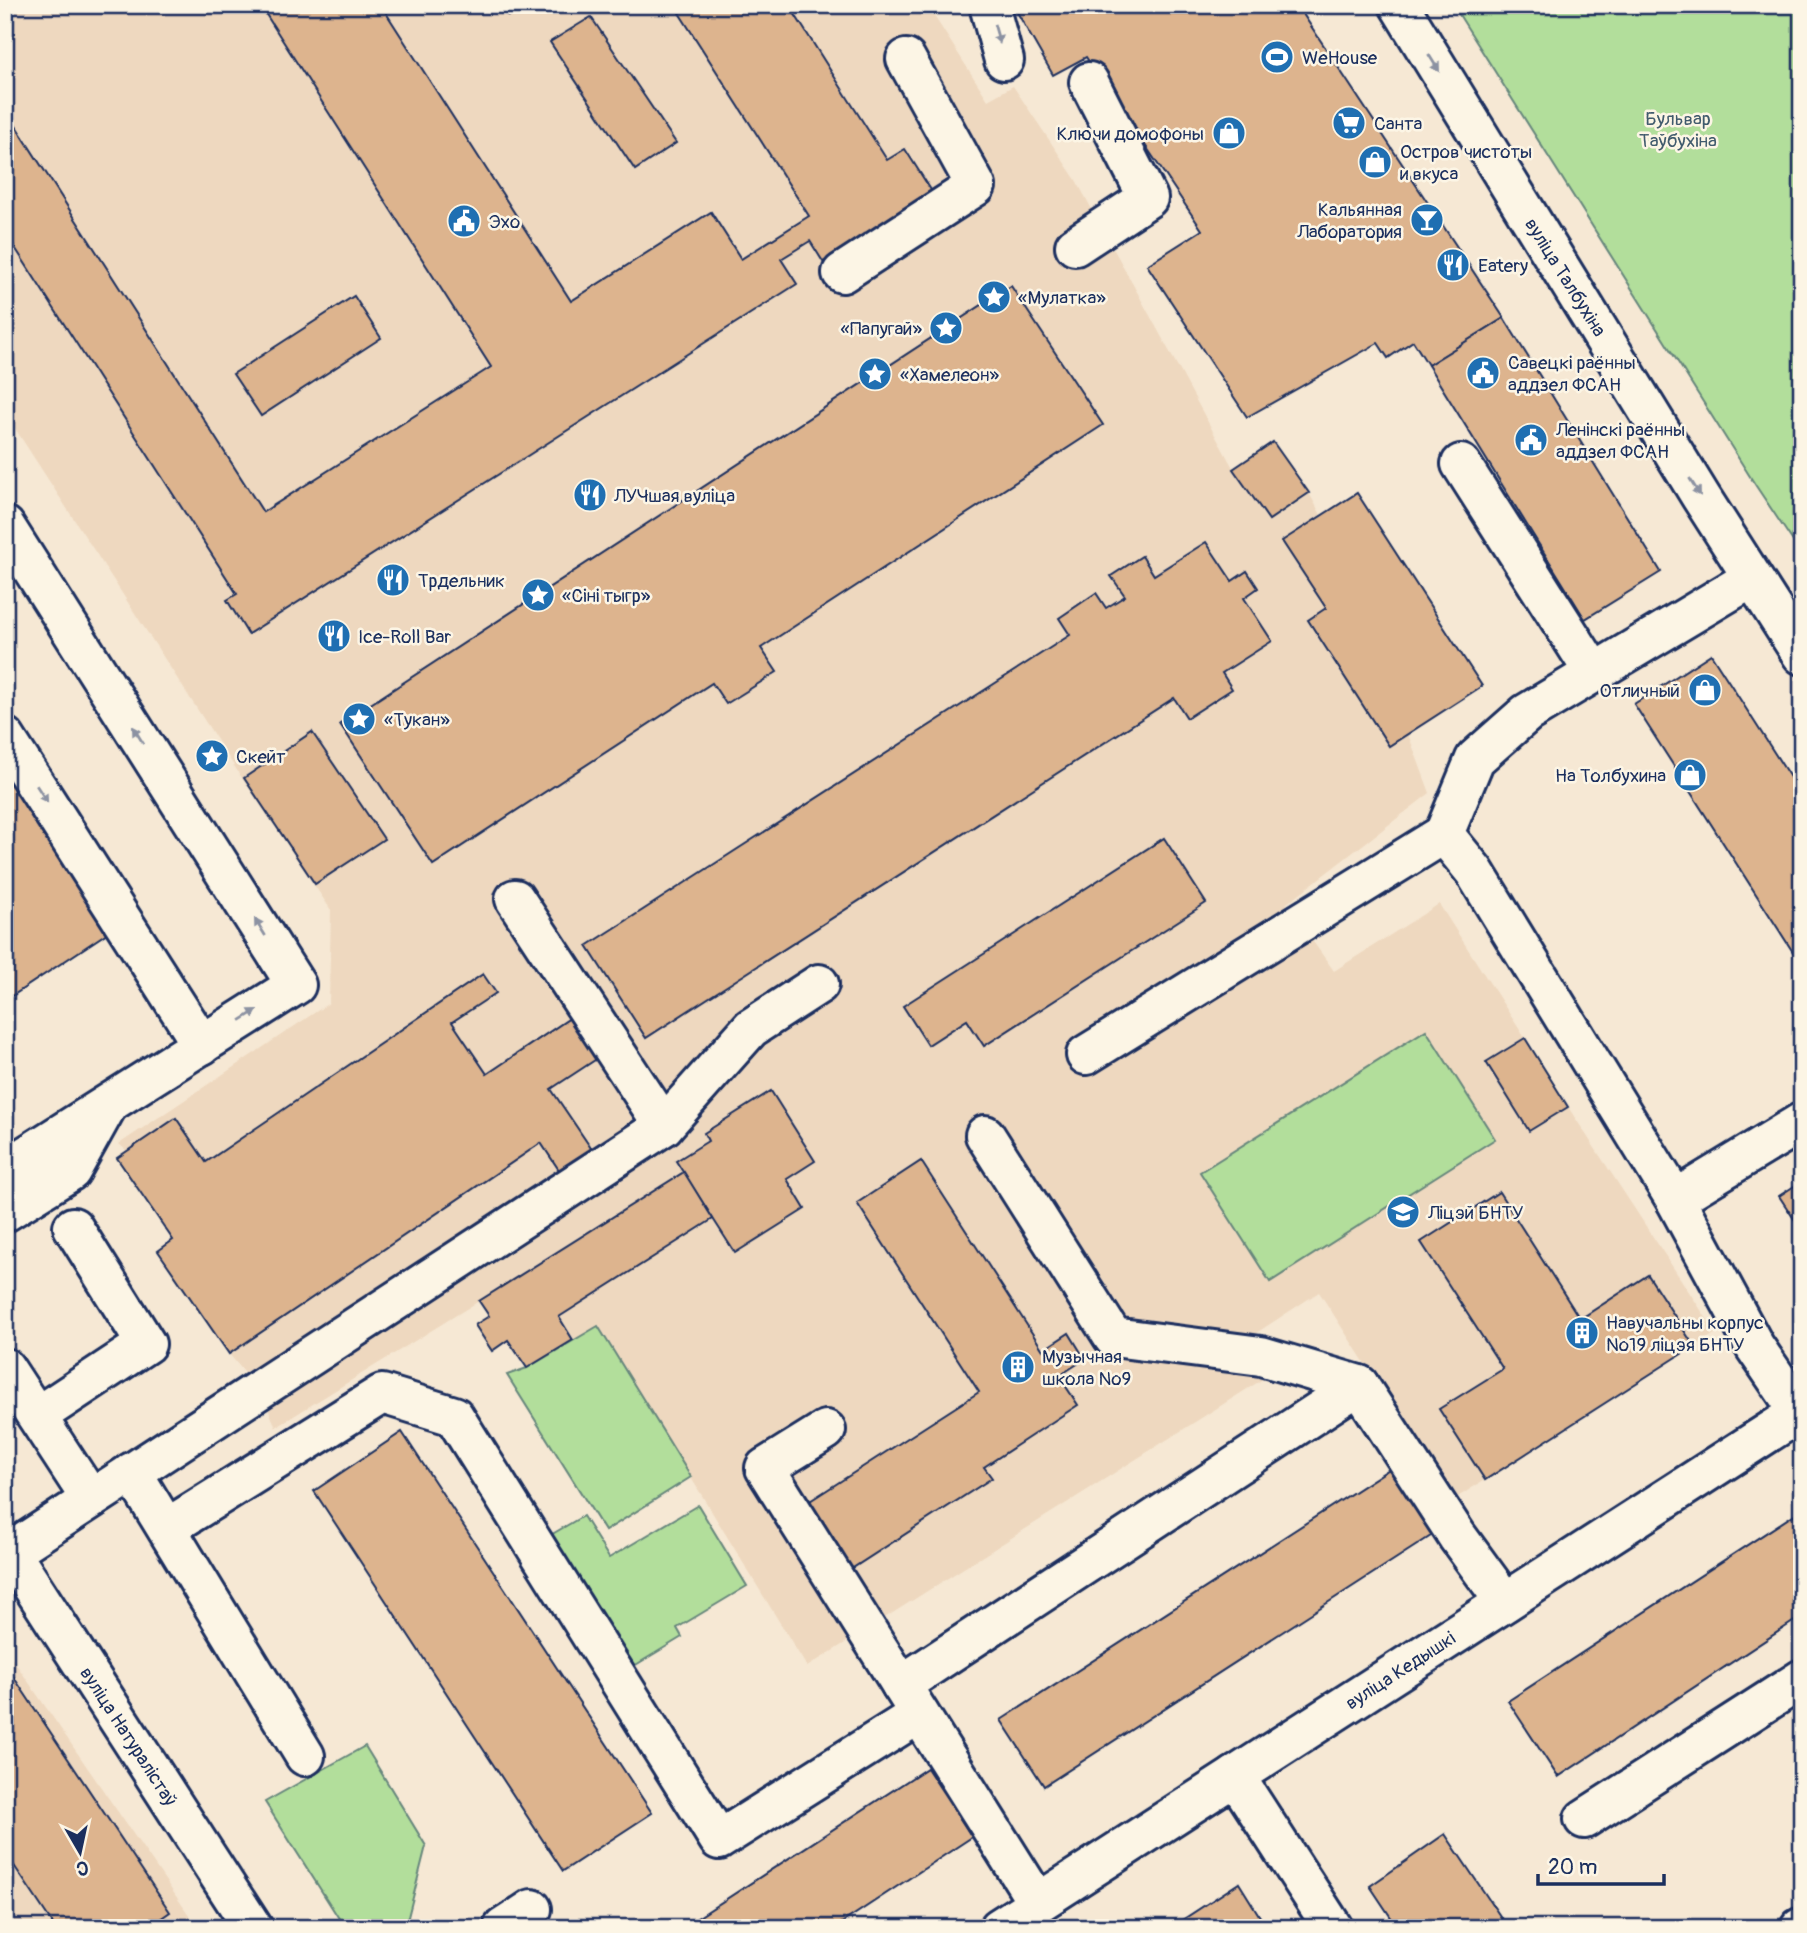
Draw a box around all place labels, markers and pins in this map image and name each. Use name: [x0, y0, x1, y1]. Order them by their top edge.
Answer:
sports icon: WeHouse: [1258, 38, 1296, 76]
place label: WeHouse: [1302, 46, 1378, 70]
supermarket icon: Санта: [1330, 104, 1368, 142]
place label: Санта: [1374, 112, 1423, 136]
shop icon: Ключи домофоны: [1210, 114, 1248, 152]
place label: Ключи домофоны: [1056, 122, 1204, 146]
place label: Остров чистоты и вкуса: [1400, 140, 1532, 186]
shop icon: Остров чистоты и вкуса: [1356, 143, 1394, 181]
place label: Кальянная Лаборатория: [1296, 198, 1402, 244]
bar icon: Кальянная Лаборатория: [1408, 201, 1446, 239]
public building icon: Эхо: [445, 202, 483, 240]
place label: Эхо: [489, 210, 520, 234]
restaurant icon: Eatery: [1434, 246, 1472, 284]
place label: Eatery: [1478, 254, 1528, 278]
place icon: «Мулатка»: [975, 278, 1013, 316]
place label: «Мулатка»: [1018, 286, 1106, 310]
place icon: «Папугай»: [927, 309, 965, 347]
place label: «Папугай»: [840, 317, 922, 341]
place label: Савецкі раённы аддзел ФСАН: [1508, 351, 1636, 397]
public building icon: Савецкі раённы аддзел ФСАН: [1464, 354, 1502, 392]
place icon: «Хамелеон»: [856, 355, 894, 393]
place label: «Хамелеон»: [900, 363, 999, 387]
place label: Ленінскі раённы аддзел ФСАН: [1555, 418, 1685, 464]
public building icon: Ленінскі раённы аддзел ФСАН: [1512, 421, 1550, 459]
restaurant icon: ЛУЧшая вуліца: [571, 476, 609, 514]
place label: ЛУЧшая вуліца: [613, 484, 735, 508]
restaurant icon: Трдельник: [374, 561, 412, 599]
place label: Трдельник: [418, 569, 505, 593]
place icon: «Сіні тыгр»: [519, 576, 557, 614]
place label: «Сіні тыгр»: [562, 584, 651, 608]
restaurant icon: Ice-Roll Bar: [315, 617, 353, 655]
place label: Ice-Roll Bar: [358, 625, 451, 649]
shop icon: Отличный: [1686, 671, 1724, 709]
place label: Отличный: [1600, 679, 1680, 703]
place icon: «Тукан»: [340, 700, 378, 738]
place label: «Тукан»: [384, 708, 450, 732]
place icon: Скейт: [193, 737, 231, 775]
place label: Скейт: [236, 745, 286, 769]
shop icon: На Толбухина: [1671, 756, 1709, 794]
place label: На Толбухина: [1555, 764, 1666, 788]
school or university icon: Ліцэй БНТУ: [1384, 1193, 1422, 1231]
place label: Ліцэй БНТУ: [1427, 1201, 1524, 1225]
place label: Навучальны корпус №19 ліцэя БНТУ: [1606, 1311, 1764, 1357]
building icon: Навучальны корпус №19 ліцэя БНТУ: [1563, 1314, 1601, 1352]
place label: Музычная школа №9: [1042, 1345, 1131, 1391]
building icon: Музычная школа №9: [999, 1348, 1037, 1386]

